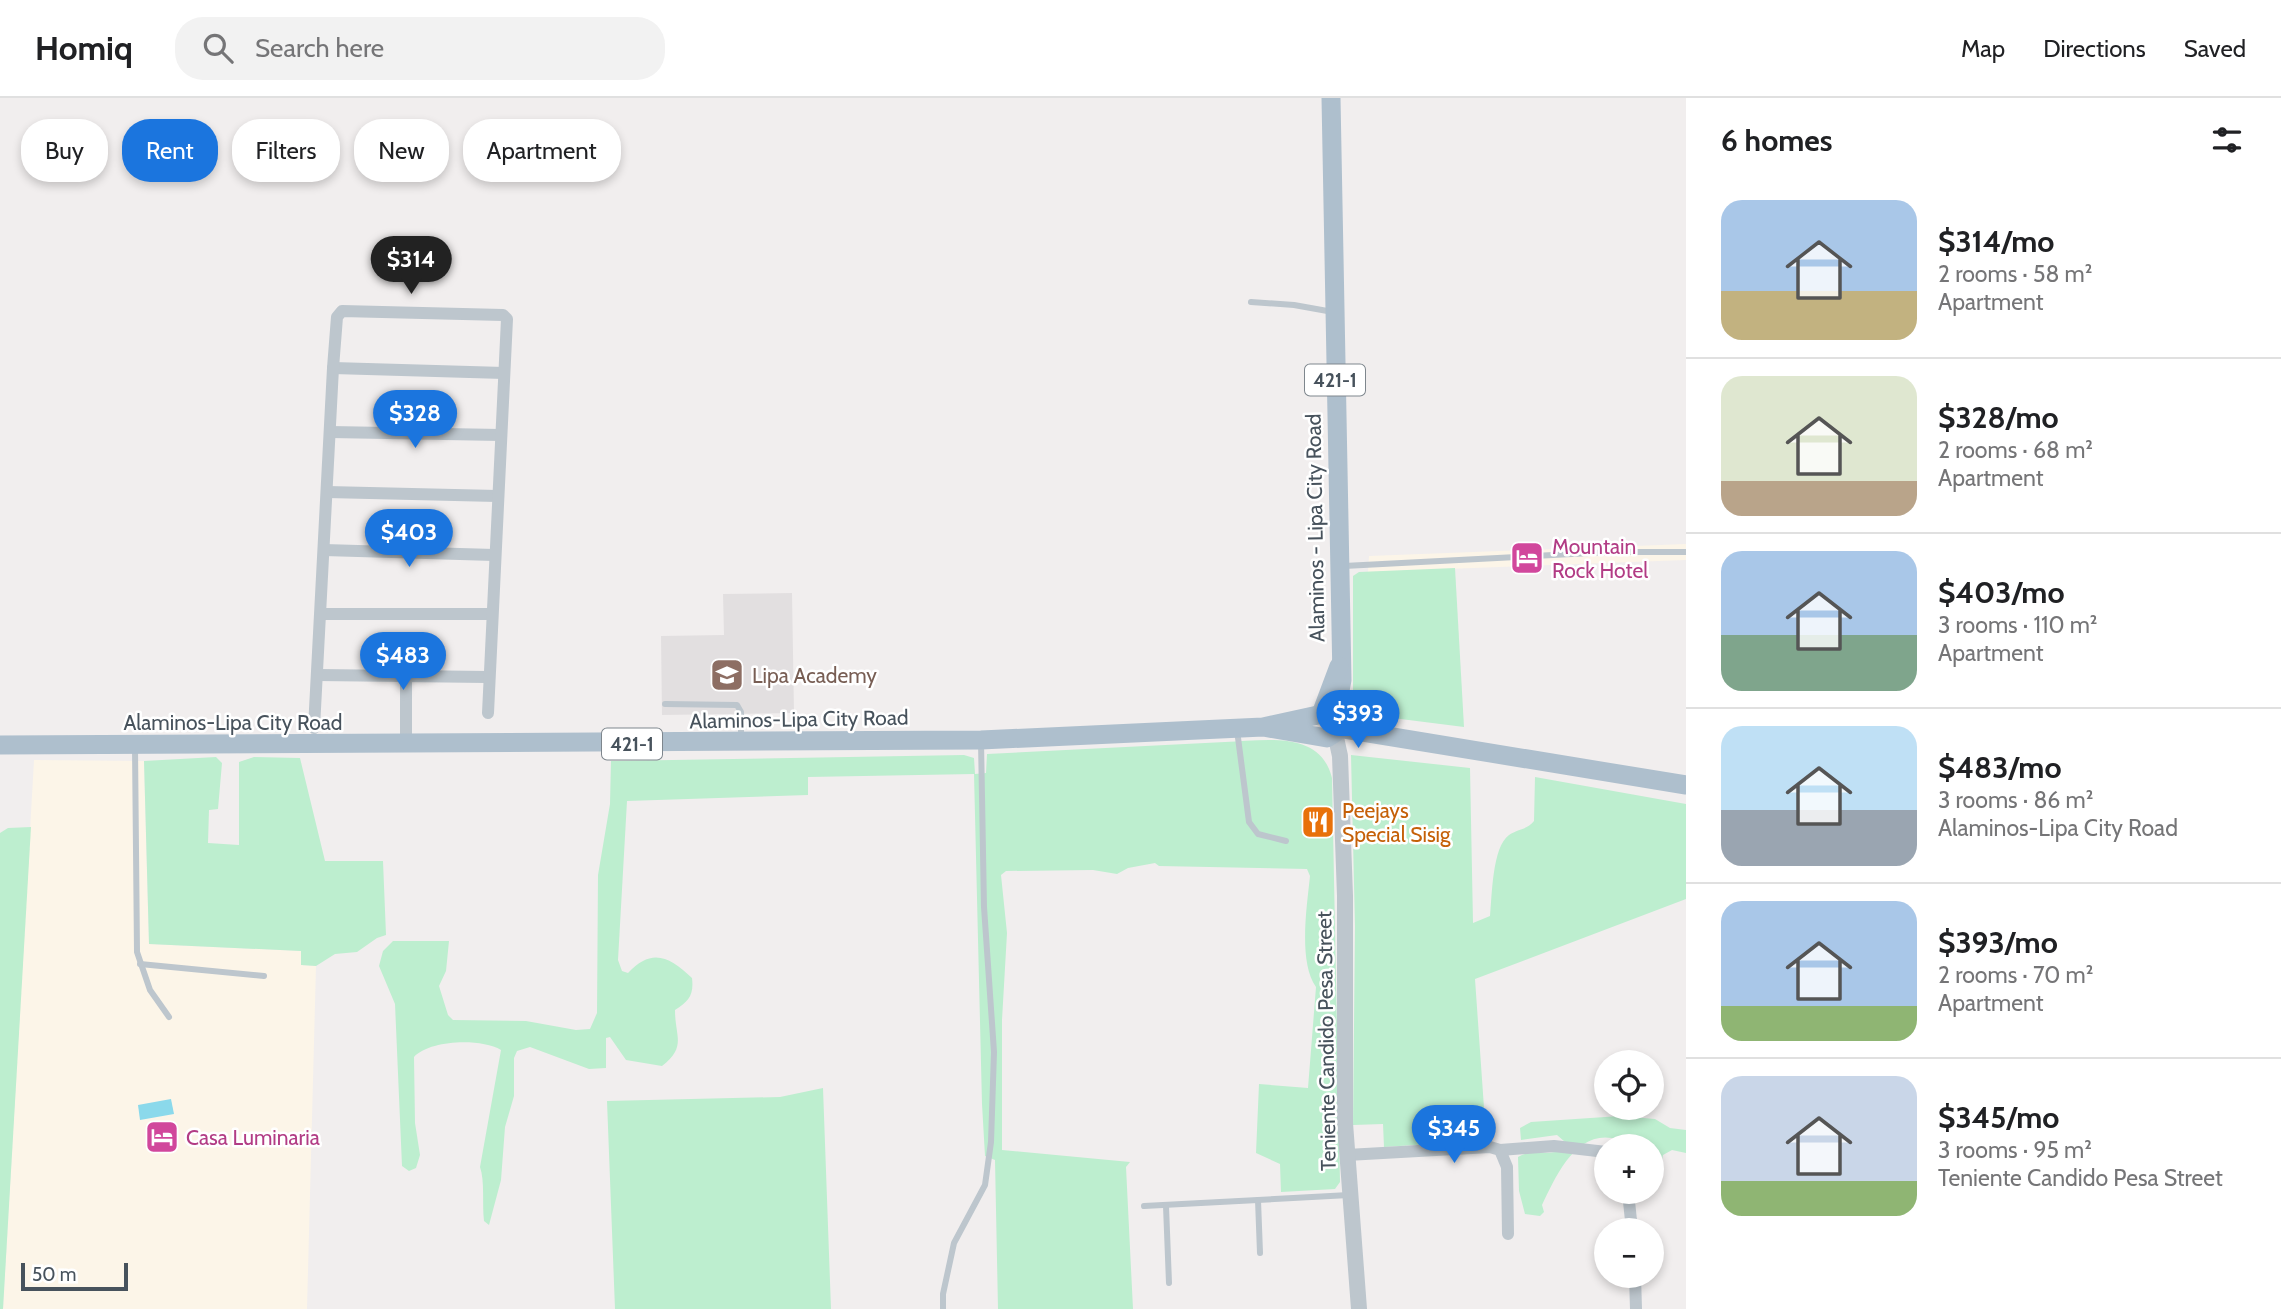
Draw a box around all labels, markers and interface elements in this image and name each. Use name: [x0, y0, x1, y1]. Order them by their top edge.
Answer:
search box: [175, 17, 665, 80]
text: Homiq: [35, 28, 133, 68]
icon: search: [199, 29, 237, 67]
text: Search here: [255, 32, 384, 64]
text: Map: [1961, 34, 2005, 63]
text: Directions: [2043, 34, 2146, 63]
text: Saved: [2184, 34, 2246, 63]
chip: Buy: [21, 119, 108, 182]
chip: Rent: [122, 119, 218, 182]
chip: Filters: [232, 119, 340, 182]
chip: New: [354, 119, 449, 182]
chip: Apartment: [463, 119, 621, 182]
icon: filters: [2208, 121, 2246, 159]
text: 6 homes: [1721, 122, 1832, 159]
text: $314/mo: [1938, 223, 2054, 260]
icon: home: [1777, 228, 1861, 312]
pin: $314: [370, 236, 452, 296]
text: $314: [387, 245, 435, 273]
text: 2 rooms · 58 m²: [1938, 260, 2092, 288]
text: Apartment: [1938, 288, 2043, 316]
road number: 421-1: [1305, 364, 1365, 396]
pin: $328: [374, 390, 456, 450]
text: $328: [389, 399, 441, 427]
text: $328/mo: [1938, 399, 2059, 436]
icon: home: [1777, 404, 1861, 488]
street label: Alaminos - Lipa City Road: [1301, 414, 1329, 642]
text: 2 rooms · 68 m²: [1938, 436, 2093, 464]
text: Apartment: [1938, 464, 2043, 492]
pin: $403: [368, 510, 450, 569]
text: $403: [381, 518, 437, 546]
place label: Mountain Rock Hotel: [1552, 534, 1648, 583]
hotel icon: Mountain Rock Hotel: [1508, 539, 1546, 577]
text: $403/mo: [1938, 574, 2065, 611]
icon: home: [1777, 579, 1861, 663]
text: 3 rooms · 110 m²: [1938, 611, 2097, 639]
pin: $483: [362, 632, 444, 692]
text: Apartment: [1938, 639, 2043, 667]
text: $483: [376, 641, 430, 669]
school or university icon: Lipa Academy: [708, 656, 746, 694]
place label: Lipa Academy: [752, 663, 877, 688]
pin: $393: [1317, 690, 1399, 750]
text: $393: [1332, 699, 1384, 727]
street label: Alaminos-Lipa City Road: [689, 705, 909, 733]
street label: Alaminos-Lipa City Road: [123, 710, 343, 735]
road number: 421-1: [602, 729, 662, 760]
text: $483/mo: [1938, 749, 2061, 786]
icon: home: [1777, 754, 1861, 838]
text: 3 rooms · 86 m²: [1938, 786, 2093, 814]
place label: Peejays Special Sisig: [1342, 798, 1451, 847]
restaurant icon: Peejays Special Sisig: [1299, 803, 1337, 841]
text: Alaminos-Lipa City Road: [1938, 814, 2178, 842]
street label: Teniente Candido Pesa Street: [1311, 911, 1341, 1171]
text: $393/mo: [1938, 924, 2058, 961]
icon: home: [1777, 929, 1861, 1013]
text: 2 rooms · 70 m²: [1938, 961, 2093, 989]
text: Apartment: [1938, 989, 2043, 1017]
map controls: [1594, 1050, 1664, 1288]
button: locate: [1594, 1050, 1664, 1120]
text: $345/mo: [1938, 1099, 2059, 1136]
icon: home: [1777, 1104, 1861, 1188]
pin: $345: [1413, 1105, 1495, 1165]
text: $345: [1428, 1114, 1480, 1142]
hotel icon: Casa Luminaria: [143, 1118, 181, 1156]
place label: Casa Luminaria: [186, 1125, 320, 1150]
button: +: [1594, 1134, 1664, 1204]
text: 3 rooms · 95 m²: [1938, 1136, 2092, 1164]
text: Teniente Candido Pesa Street: [1938, 1164, 2223, 1192]
button: −: [1594, 1218, 1664, 1288]
scale bar: [21, 1260, 128, 1292]
text: 50 m: [32, 1263, 76, 1286]

